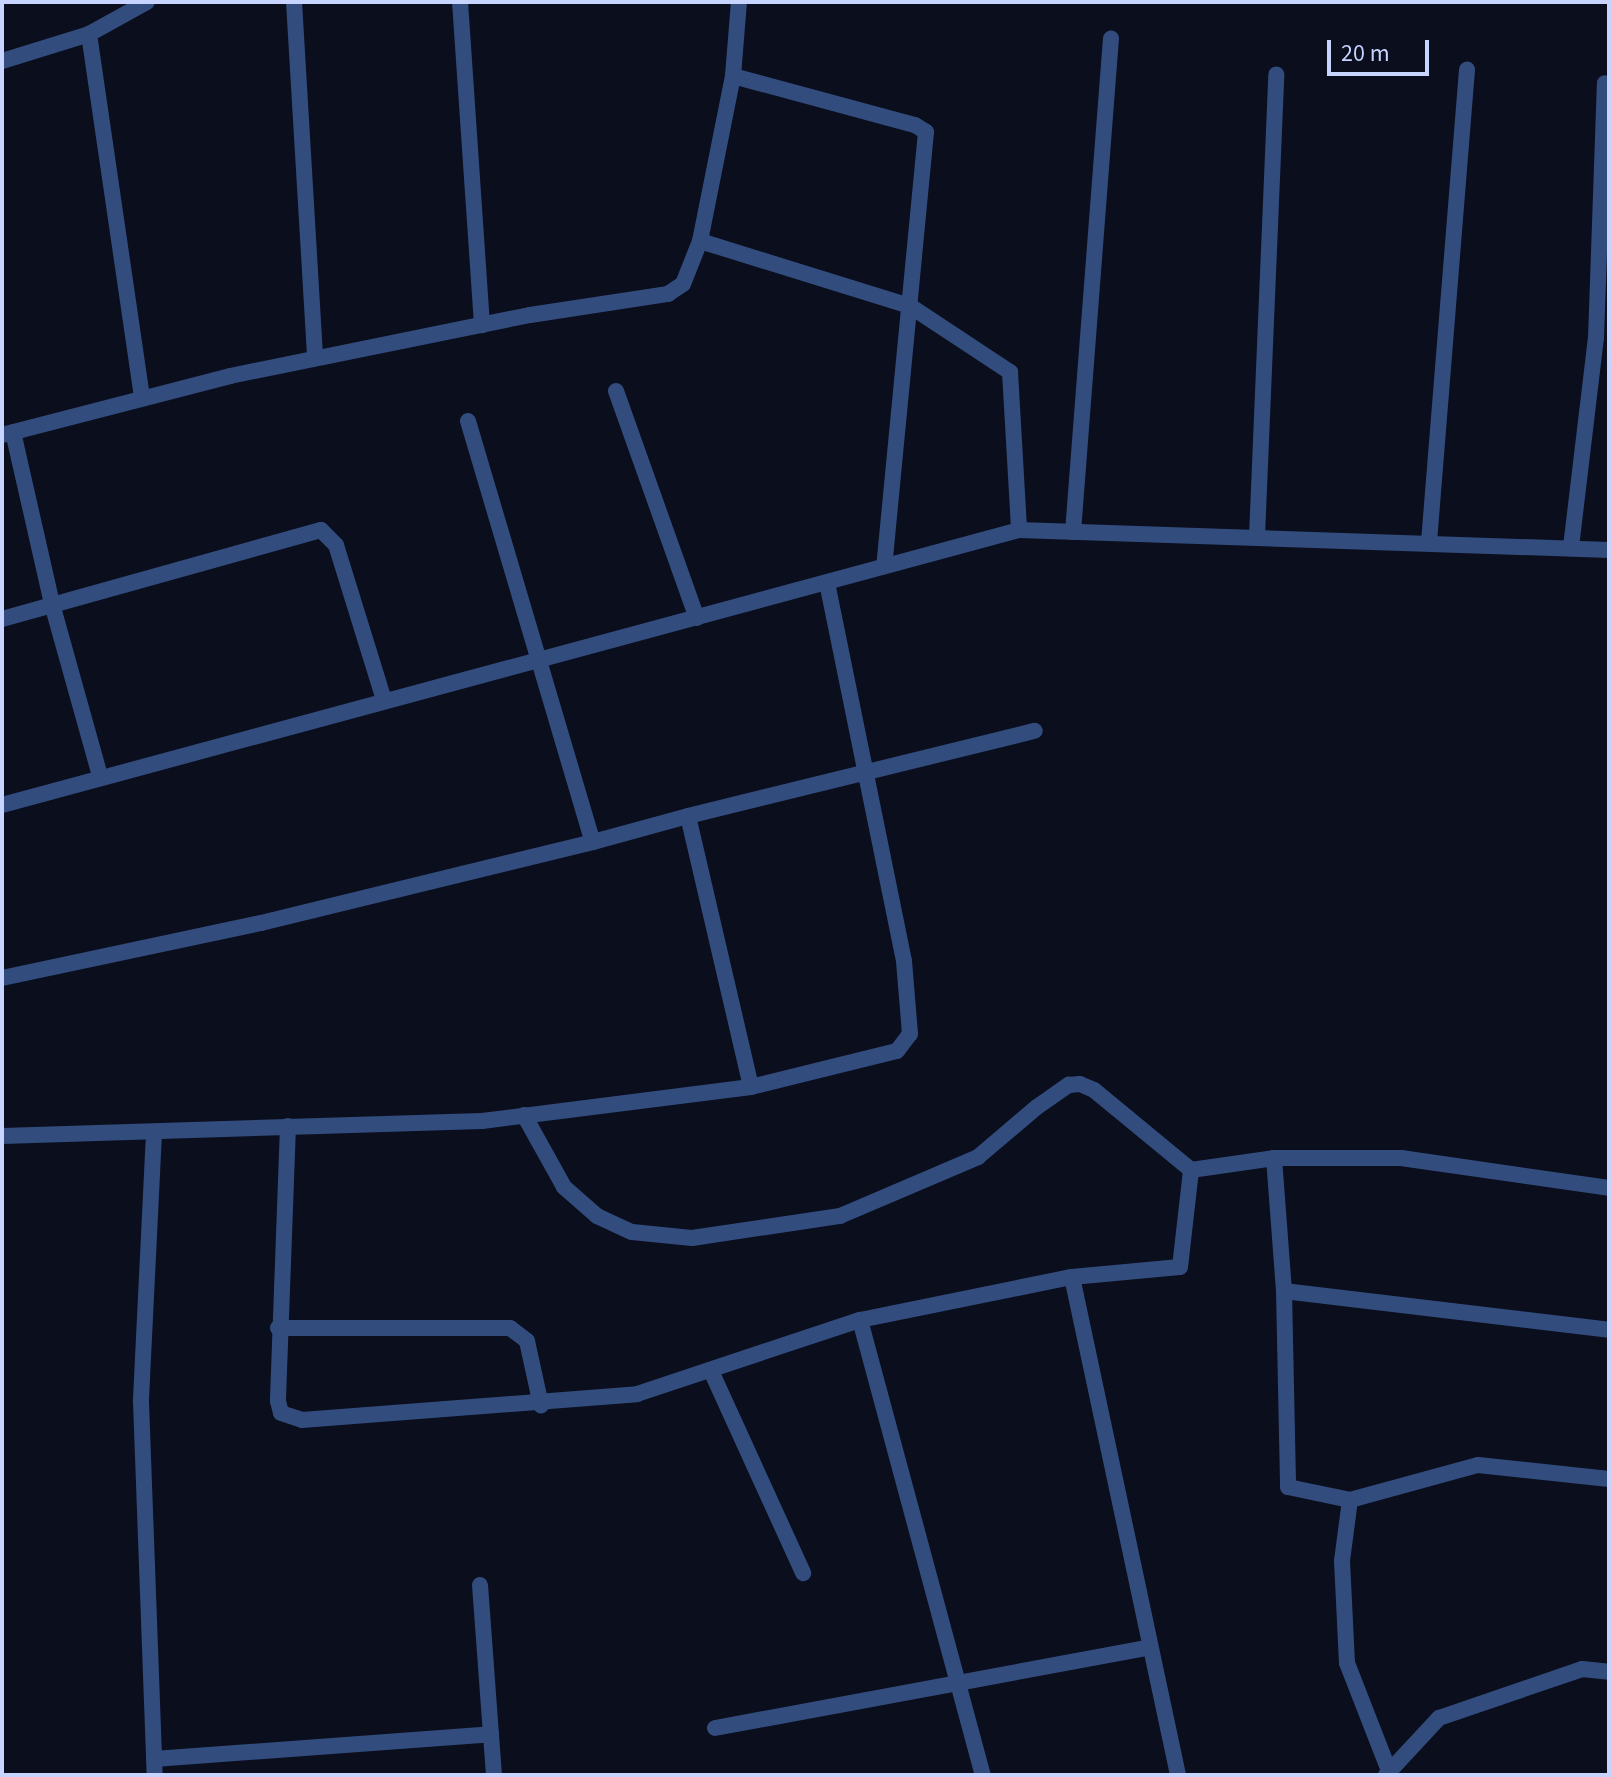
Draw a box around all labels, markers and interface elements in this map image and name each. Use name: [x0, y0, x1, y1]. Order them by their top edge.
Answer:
scale bar: [1331, 24, 1433, 74]
text: 20 m: [1341, 36, 1390, 71]

